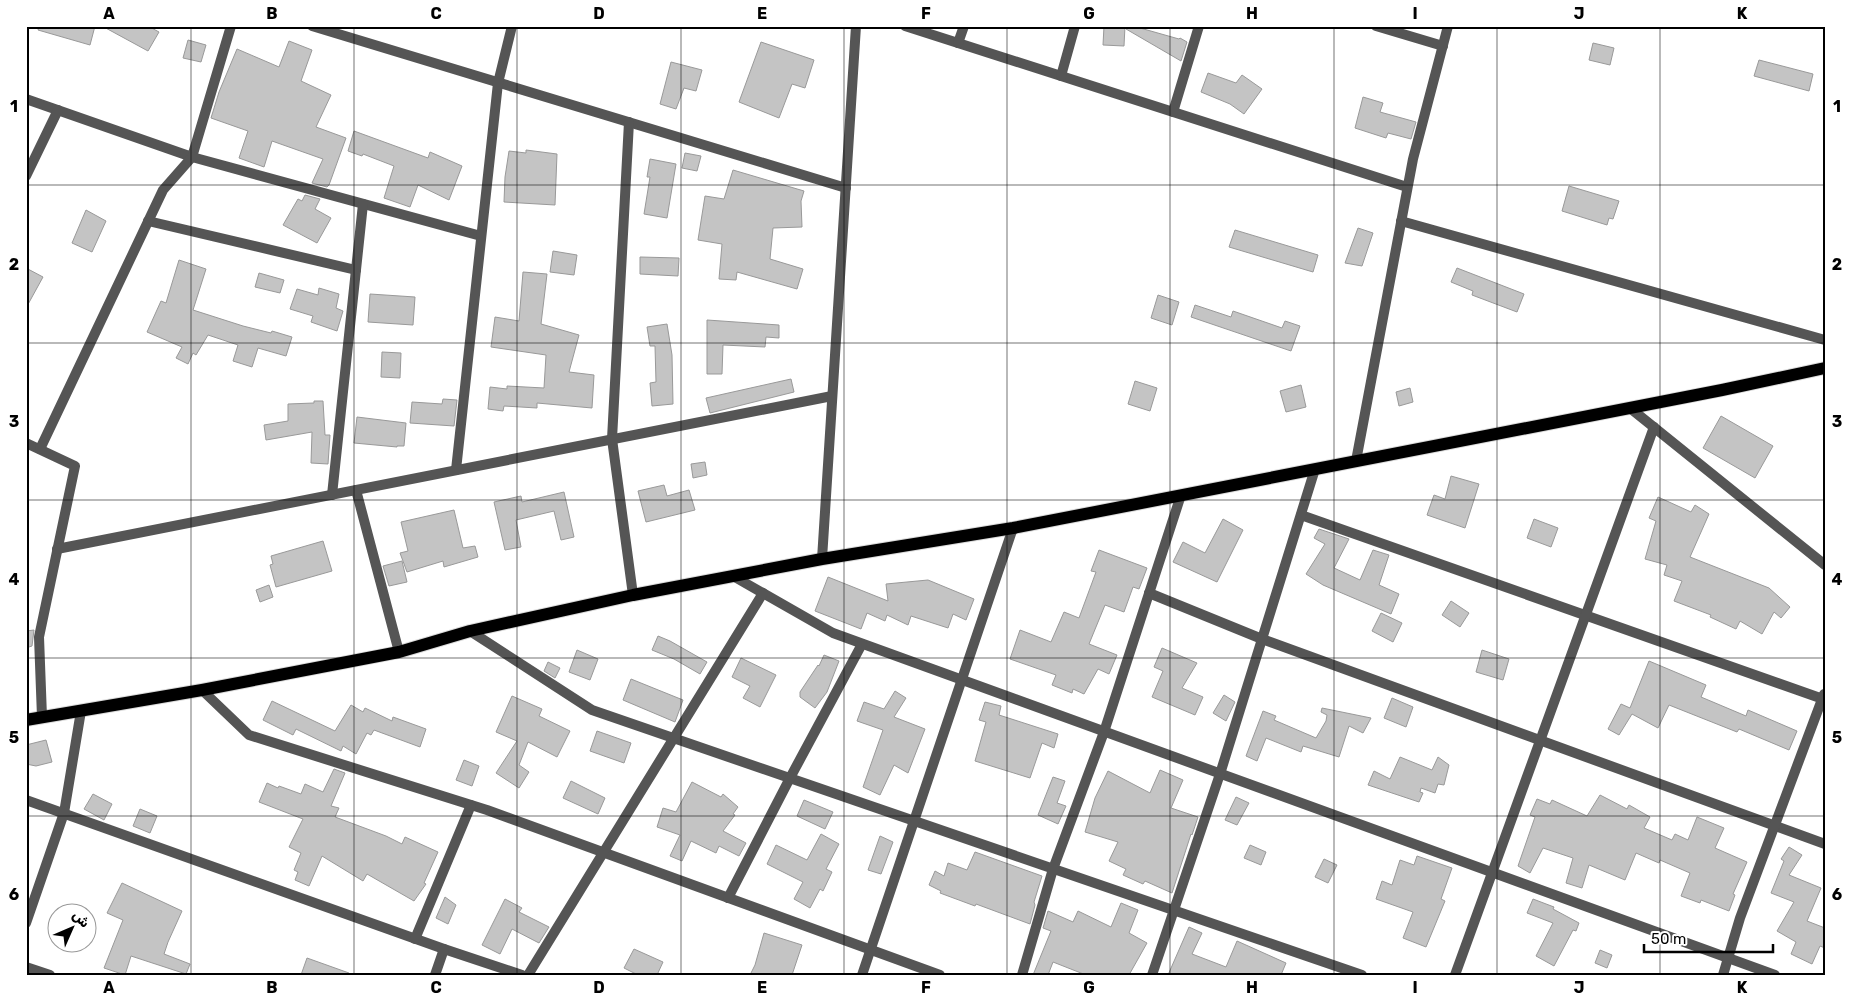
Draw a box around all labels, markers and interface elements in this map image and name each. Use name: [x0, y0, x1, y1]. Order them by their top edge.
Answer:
text: A: [103, 4, 115, 23]
text: B: [266, 4, 278, 23]
text: C: [430, 4, 442, 23]
text: D: [593, 4, 605, 23]
text: E: [757, 4, 767, 23]
text: F: [921, 4, 931, 23]
text: G: [1083, 4, 1095, 23]
text: H: [1246, 4, 1258, 23]
text: I: [1412, 4, 1418, 23]
text: J: [1574, 4, 1584, 23]
text: K: [1737, 4, 1748, 23]
text: 1: [10, 97, 18, 116]
text: 1: [1833, 97, 1841, 116]
text: 2: [9, 255, 19, 274]
text: 2: [1832, 255, 1842, 274]
text: 3: [9, 412, 19, 431]
text: 3: [1832, 412, 1842, 431]
text: 4: [9, 570, 20, 589]
text: 4: [1832, 570, 1843, 589]
text: 5: [9, 728, 19, 747]
text: 5: [1832, 728, 1842, 747]
text: 6: [9, 885, 19, 904]
text: 6: [1832, 885, 1842, 904]
north arrow: [48, 904, 98, 954]
text: ش: [69, 907, 93, 932]
scale bar: [1644, 921, 1772, 953]
text: 50 m: [1651, 930, 1686, 948]
text: A: [103, 978, 115, 997]
text: B: [266, 978, 278, 997]
text: C: [430, 978, 442, 997]
text: D: [593, 978, 605, 997]
text: E: [757, 978, 767, 997]
text: F: [921, 978, 931, 997]
text: G: [1083, 978, 1095, 997]
text: H: [1246, 978, 1258, 997]
text: I: [1412, 978, 1418, 997]
text: J: [1574, 978, 1584, 997]
text: K: [1737, 978, 1748, 997]

